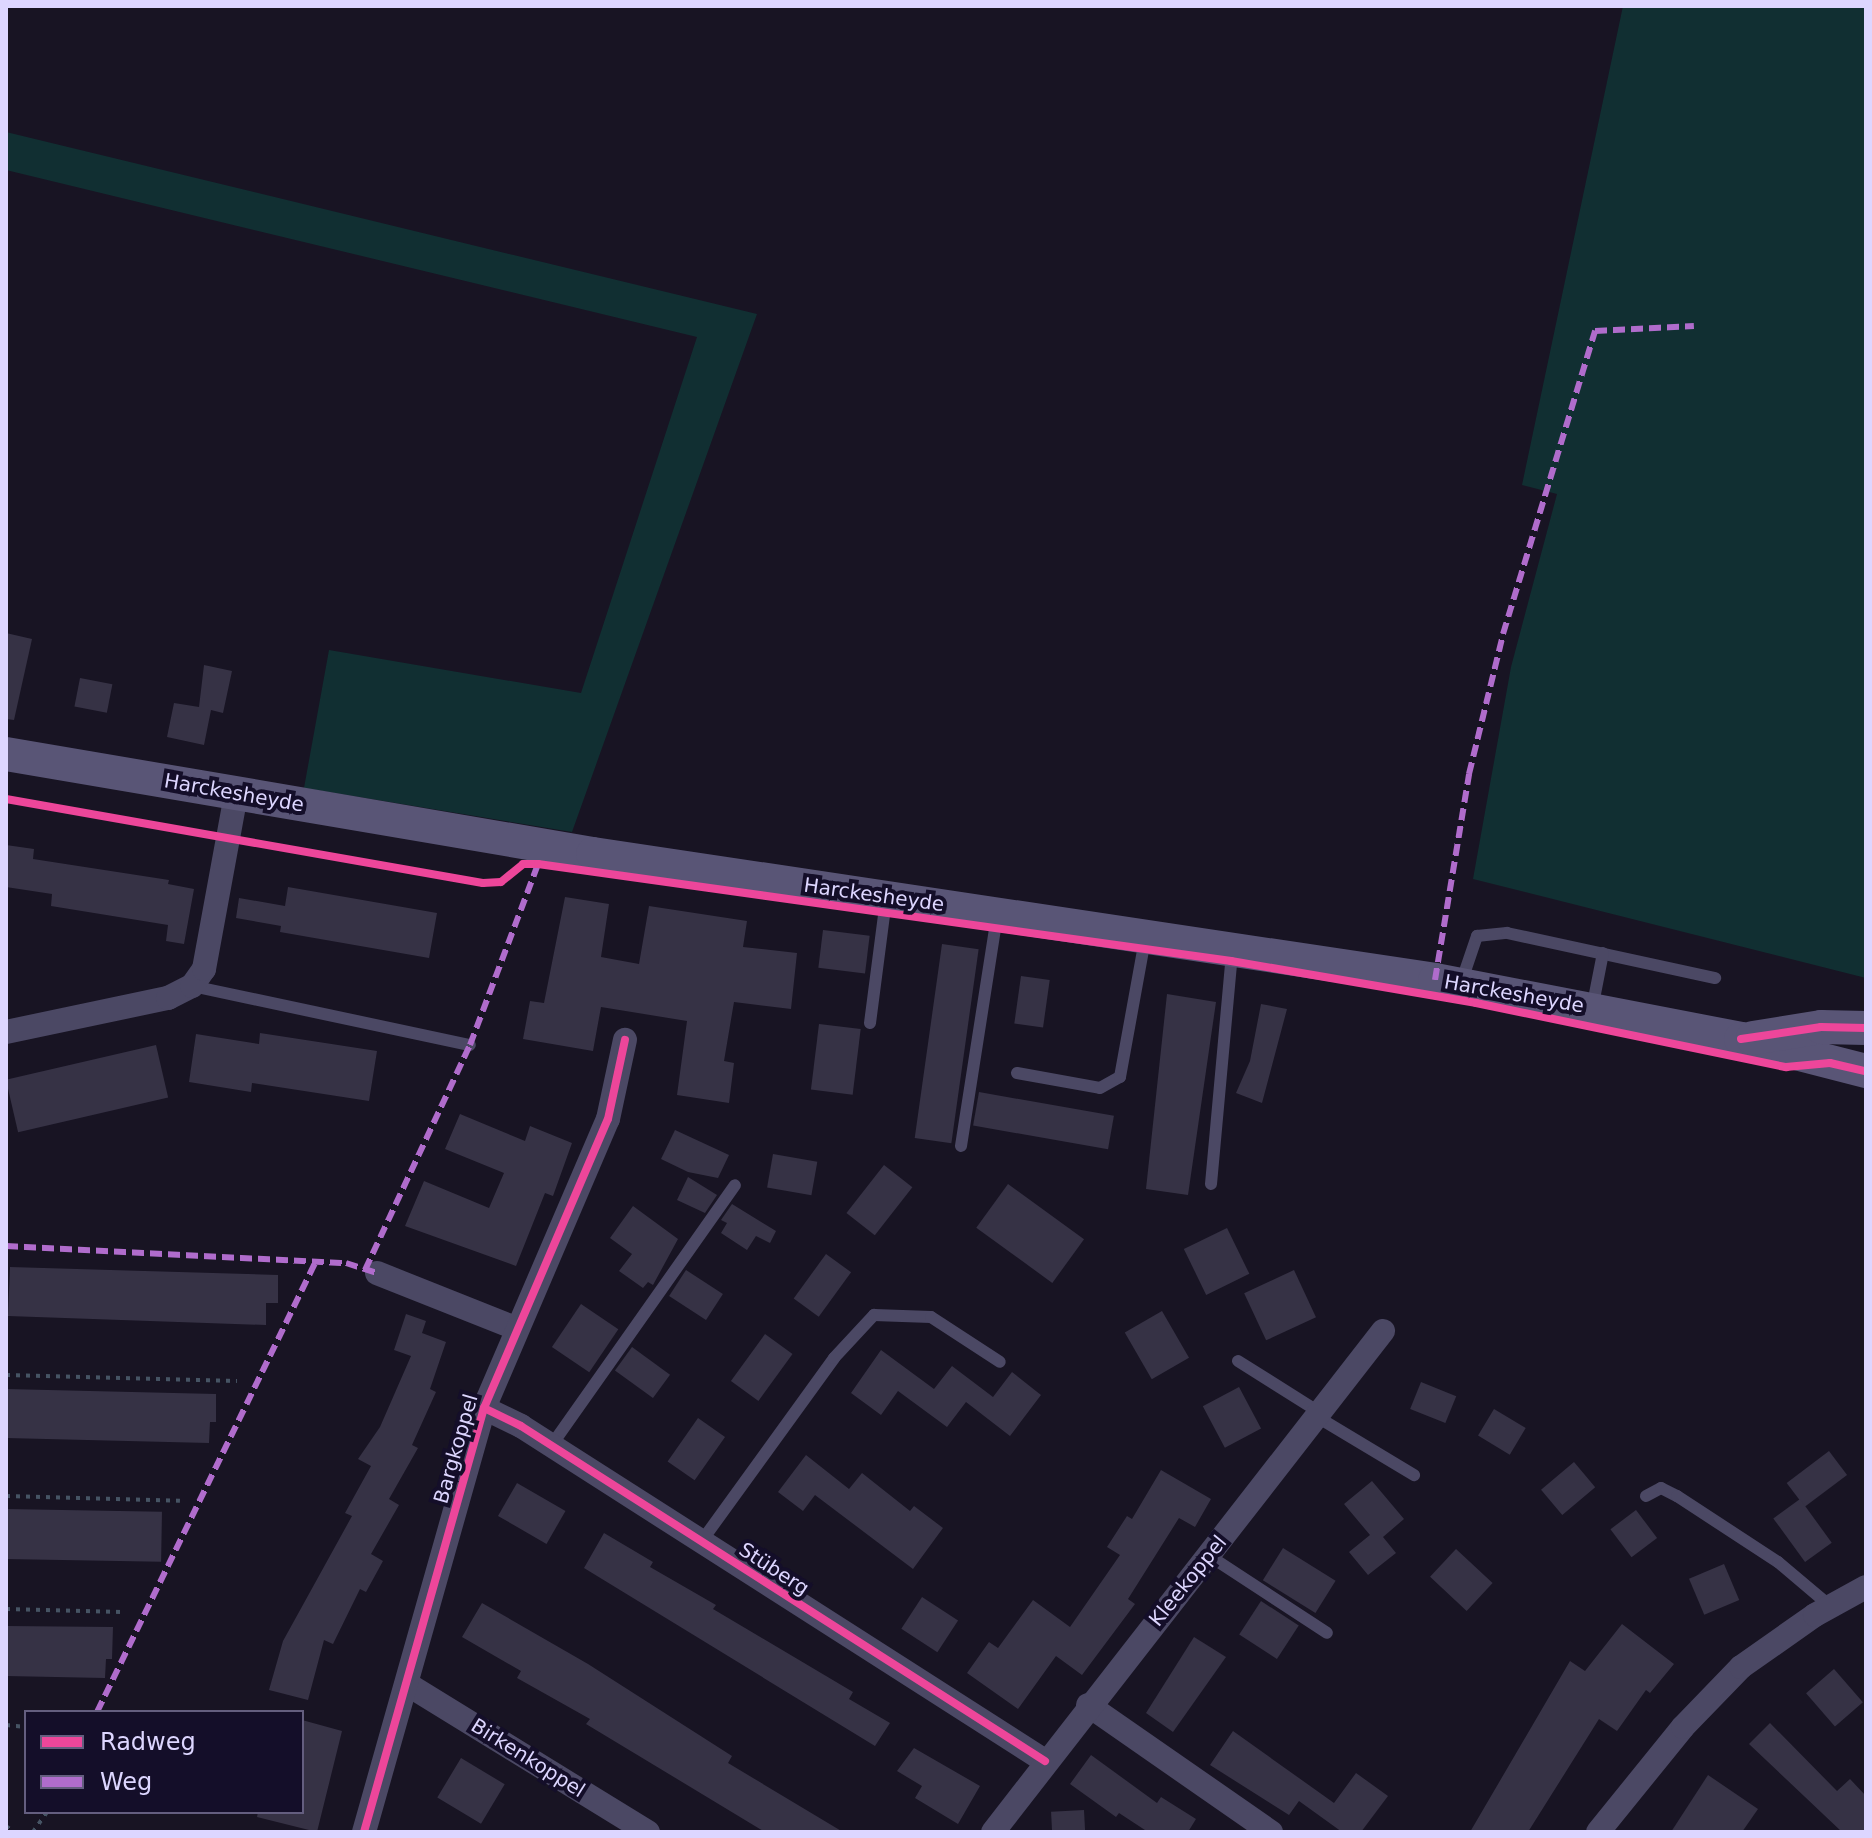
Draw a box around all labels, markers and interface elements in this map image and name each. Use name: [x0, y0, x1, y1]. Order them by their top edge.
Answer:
street label: Harckesheyde: [162, 769, 306, 817]
street label: Harckesheyde: [802, 873, 946, 917]
street label: Harckesheyde: [1442, 970, 1586, 1018]
street label: Bargkoppel: [429, 1391, 483, 1507]
street label: Kleekoppel: [1144, 1531, 1232, 1631]
street label: Stüberg: [734, 1537, 814, 1601]
legend: [24, 1710, 304, 1814]
street label: Birkenkoppel: [467, 1713, 589, 1803]
text: Radweg: [100, 1728, 196, 1756]
text: Weg: [100, 1768, 152, 1796]

